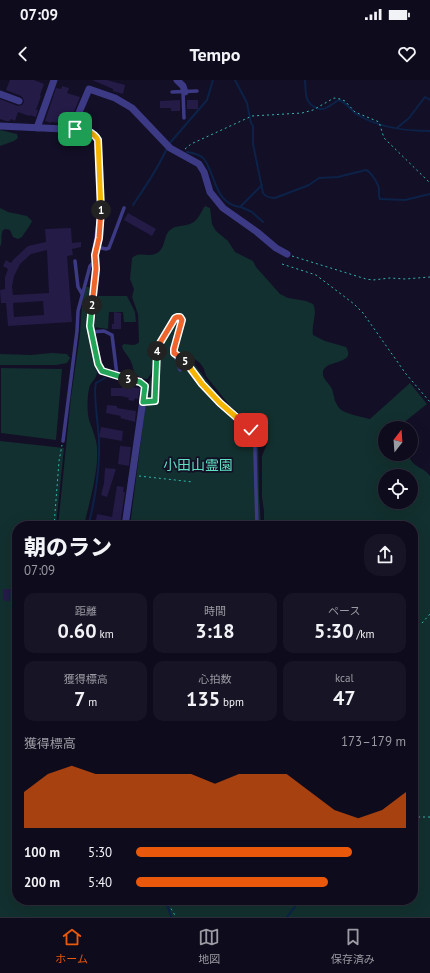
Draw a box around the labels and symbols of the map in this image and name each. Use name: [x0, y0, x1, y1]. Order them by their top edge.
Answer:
pin: [58, 112, 92, 146]
pin: 1: [91, 200, 111, 220]
pin: 2: [82, 295, 102, 315]
pin: 4: [147, 341, 167, 361]
pin: 5: [175, 351, 195, 371]
pin: 3: [118, 369, 138, 389]
pin: [234, 413, 268, 447]
north arrow: [378, 421, 418, 461]
park label: 小田山霊園: [163, 456, 233, 474]

